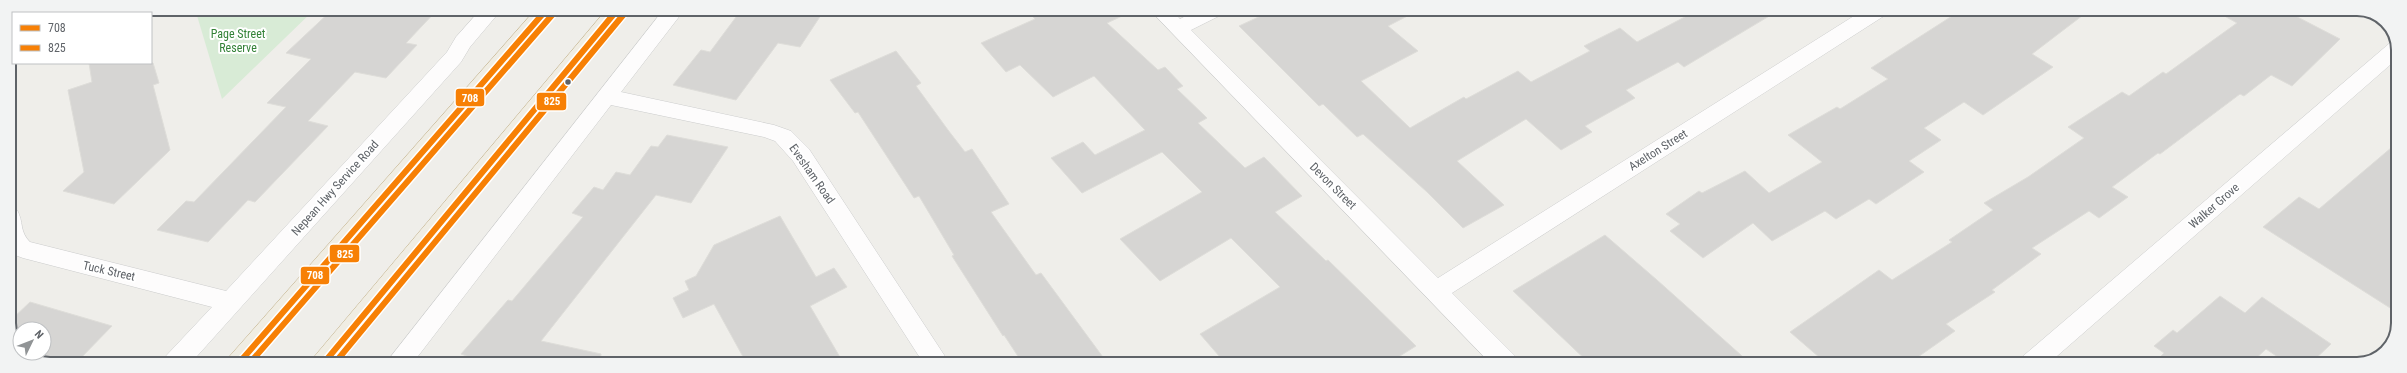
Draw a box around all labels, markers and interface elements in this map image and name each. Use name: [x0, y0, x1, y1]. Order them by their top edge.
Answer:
legend: [12, 12, 152, 64]
text: 708: [48, 21, 66, 35]
park label: Page Street Reserve: [211, 27, 266, 55]
text: 825: [48, 41, 66, 55]
unlabelled marker: [563, 77, 573, 87]
line badge: 708: [455, 88, 485, 107]
text: 708: [462, 92, 479, 105]
line badge: 825: [536, 92, 567, 111]
text: 825: [544, 95, 561, 108]
street label: Axelton Street: [1626, 126, 1690, 174]
street label: Nepean Hwy Service Road: [289, 137, 382, 239]
street label: Evesham Road: [786, 142, 838, 206]
street label: Devon Street: [1307, 160, 1360, 213]
street label: Walker Grove: [2186, 180, 2242, 232]
line badge: 825: [329, 244, 360, 263]
text: 825: [337, 248, 354, 261]
street label: Tuck Street: [81, 258, 137, 284]
line badge: 708: [300, 266, 330, 285]
text: 708: [307, 269, 324, 282]
north arrow: [12, 321, 52, 361]
text: N: [32, 328, 46, 342]

